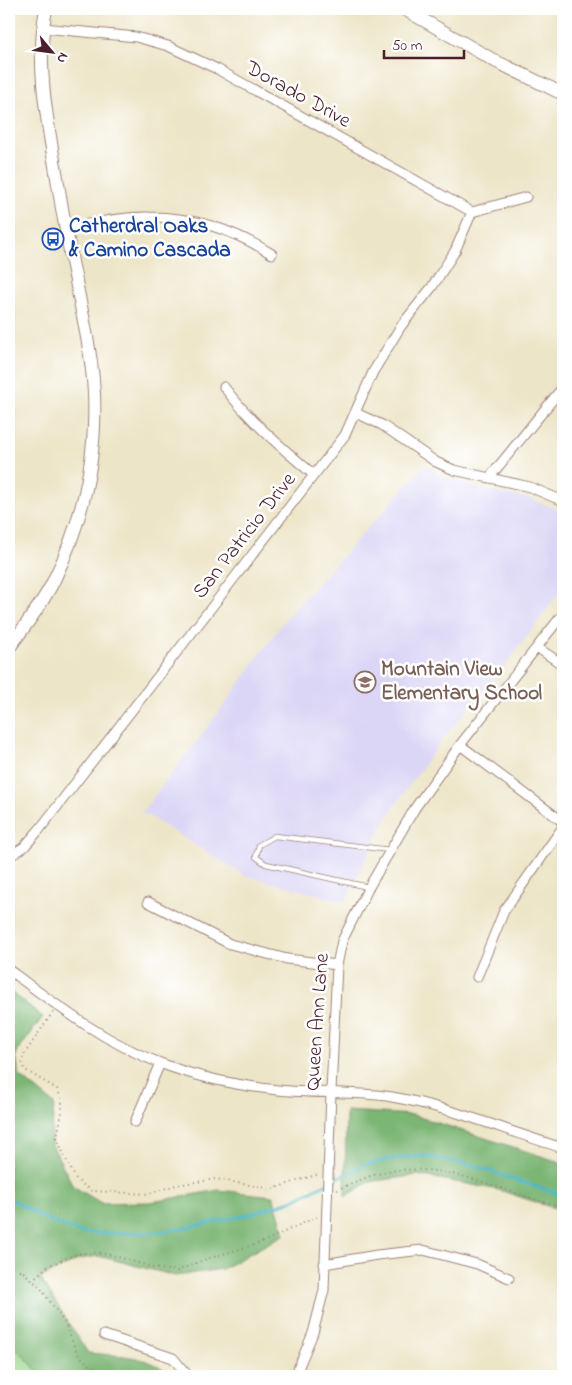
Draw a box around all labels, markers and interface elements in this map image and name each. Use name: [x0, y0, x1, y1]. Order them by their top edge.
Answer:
north arrow: [28, 28, 78, 78]
scale bar: [384, 28, 464, 60]
text: 50 m: [392, 35, 423, 57]
text: N: [51, 48, 74, 67]
street label: Dorado Drive: [239, 53, 357, 137]
place label: Catherdral Oaks & Camino Cascada: [68, 212, 231, 266]
bus stop icon: Catherdral Oaks & Camino Cascada: [41, 227, 65, 251]
street label: San Patricio Drive: [186, 466, 304, 606]
place label: Mountain View Elementary School: [381, 655, 543, 711]
school or university icon: Mountain View Elementary School: [353, 670, 377, 694]
street label: Queen Ann Lane: [298, 952, 338, 1092]

